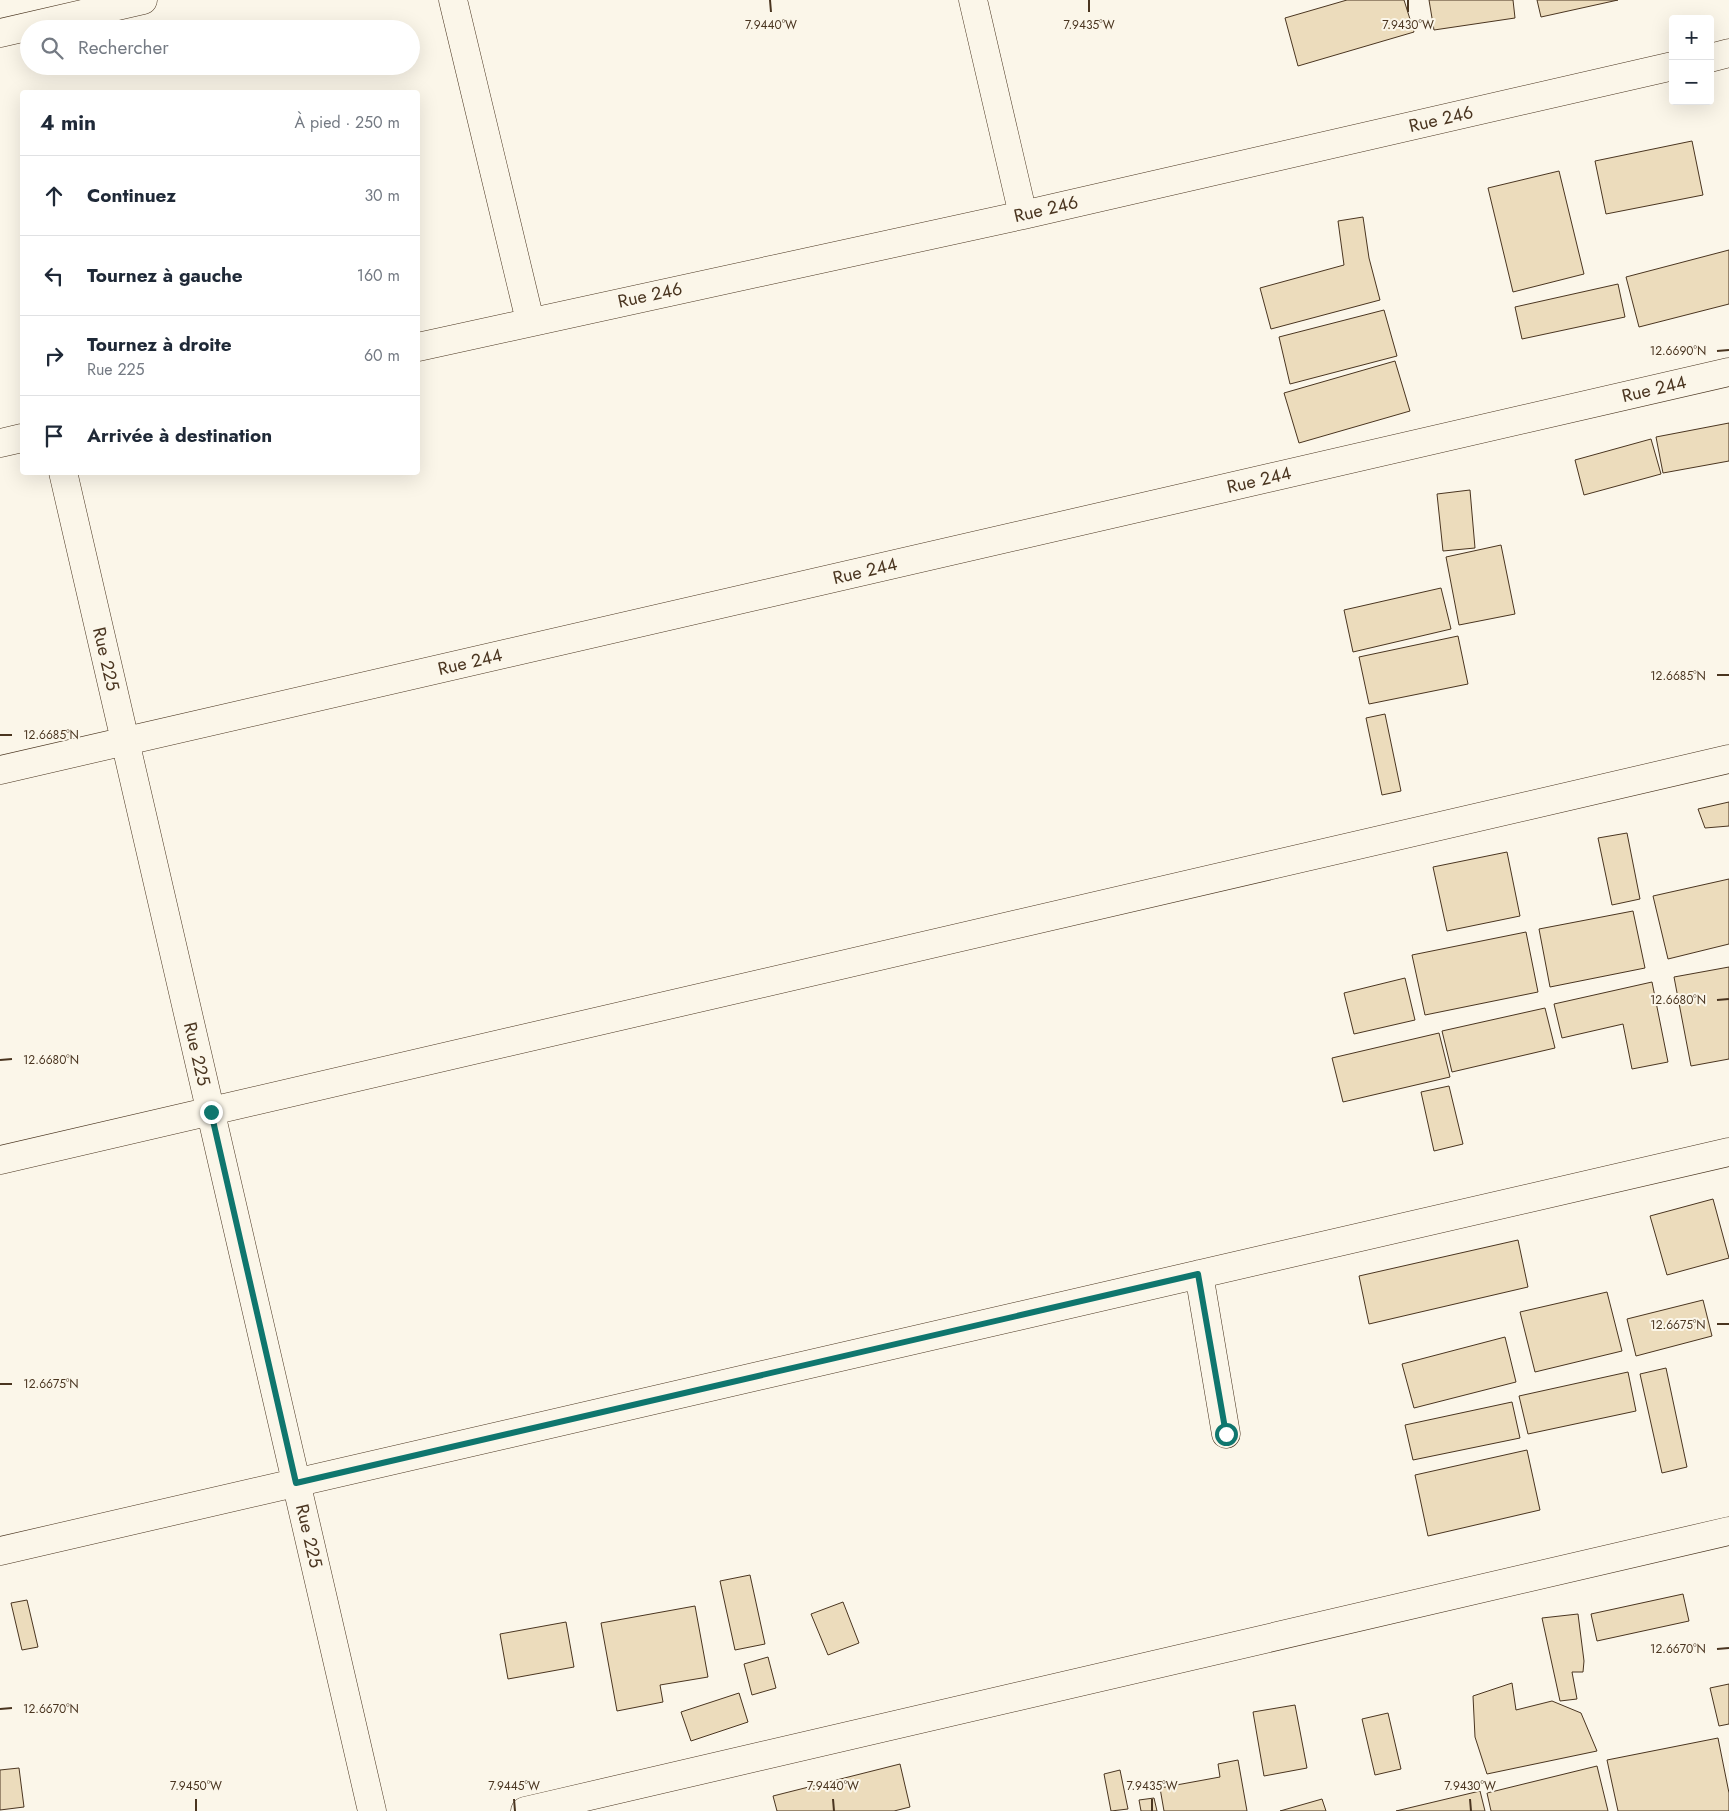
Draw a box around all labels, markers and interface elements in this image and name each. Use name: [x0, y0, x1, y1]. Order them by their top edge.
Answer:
map controls: [1669, 15, 1714, 105]
button: +: [1669, 15, 1714, 60]
text: 7.9440°W: [745, 16, 797, 34]
text: 7.9435°W: [1063, 16, 1115, 34]
text: 7.9430°W: [1382, 16, 1434, 34]
search box: [20, 20, 420, 75]
icon: search: [38, 34, 66, 62]
text: Rechercher: [78, 34, 169, 61]
button: −: [1669, 60, 1714, 105]
street label: Rue 246: [1406, 99, 1476, 139]
text: 4 min: [40, 108, 96, 138]
text: À pied · 250 m: [295, 111, 400, 134]
icon: ahead: [40, 182, 68, 210]
text: Continuez: [87, 182, 176, 209]
text: 30 m: [364, 184, 400, 207]
street label: Rue 246: [1011, 189, 1081, 229]
icon: left: [40, 262, 68, 290]
text: Tournez à gauche: [87, 262, 243, 289]
text: 160 m: [357, 264, 400, 287]
street label: Rue 246: [615, 275, 685, 315]
text: Tournez à droite: [87, 331, 232, 358]
icon: right: [40, 342, 68, 370]
text: 12.6690°N: [1650, 342, 1706, 360]
text: 60 m: [364, 344, 400, 367]
text: Rue 225: [87, 358, 145, 381]
street label: Rue 244: [1619, 369, 1689, 409]
icon: arrive: [40, 422, 68, 450]
text: Arrivée à destination: [87, 422, 272, 449]
street label: Rue 244: [1224, 460, 1294, 500]
street label: Rue 244: [830, 551, 900, 591]
street label: Rue 225: [86, 624, 126, 694]
street label: Rue 244: [435, 642, 505, 682]
text: 12.6685°N: [1650, 667, 1706, 685]
text: 12.6685°N: [23, 726, 79, 744]
text: 12.6680°N: [1650, 991, 1706, 1009]
street label: Rue 225: [177, 1019, 217, 1089]
text: 12.6680°N: [23, 1051, 79, 1069]
route end: [200, 1101, 223, 1124]
text: 12.6675°N: [1650, 1316, 1706, 1334]
text: 12.6675°N: [23, 1375, 79, 1393]
route start: [1215, 1423, 1238, 1446]
street label: Rue 225: [289, 1501, 329, 1571]
text: 12.6670°N: [1650, 1640, 1706, 1658]
text: 12.6670°N: [23, 1700, 79, 1718]
text: 7.9450°W: [170, 1777, 222, 1795]
text: 7.9445°W: [488, 1777, 540, 1795]
text: 7.9440°W: [807, 1777, 859, 1795]
text: 7.9435°W: [1126, 1777, 1178, 1795]
text: 7.9430°W: [1444, 1777, 1496, 1795]

